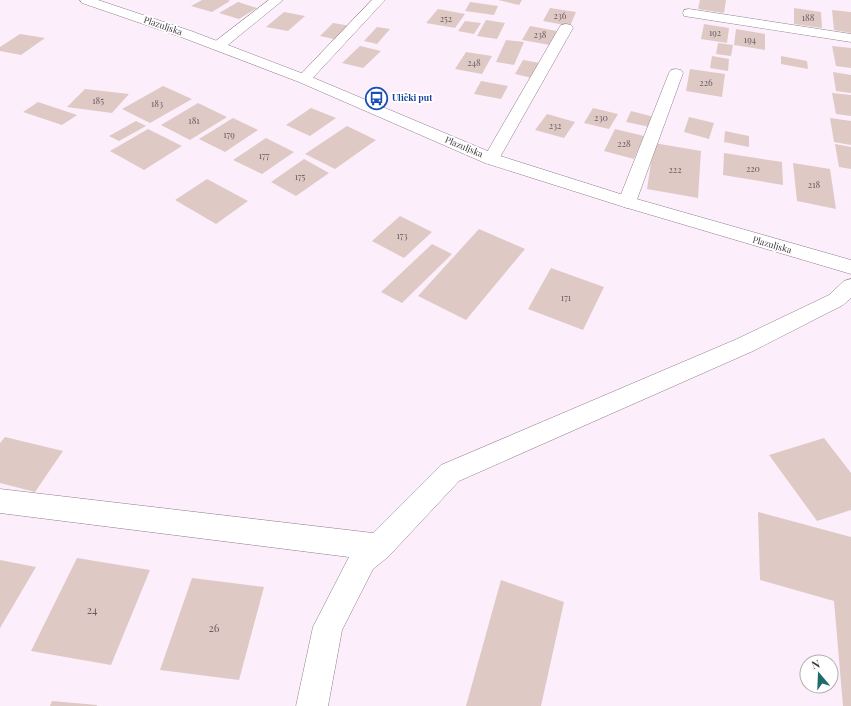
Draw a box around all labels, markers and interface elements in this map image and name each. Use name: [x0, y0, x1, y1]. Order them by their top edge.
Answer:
house number: 236: [553, 9, 567, 21]
house number: 188: [802, 11, 815, 23]
house number: 252: [440, 12, 452, 24]
street label: Plazuljska: [142, 13, 185, 37]
house number: 192: [709, 26, 721, 38]
house number: 238: [533, 28, 547, 40]
house number: 194: [744, 33, 757, 45]
house number: 248: [467, 56, 481, 68]
house number: 226: [699, 76, 713, 88]
bus stop icon: Ulički put: [364, 85, 390, 111]
place label: Ulički put: [392, 91, 433, 103]
house number: 185: [92, 94, 104, 106]
house number: 183: [151, 97, 163, 109]
house number: 230: [594, 111, 608, 123]
house number: 181: [188, 114, 200, 126]
house number: 232: [549, 119, 561, 131]
house number: 179: [223, 128, 235, 140]
street label: Plazuljska: [444, 133, 486, 160]
house number: 228: [617, 137, 631, 149]
house number: 177: [259, 149, 270, 161]
house number: 220: [746, 162, 760, 174]
house number: 222: [669, 163, 681, 175]
house number: 175: [295, 170, 306, 182]
house number: 218: [808, 178, 820, 190]
house number: 173: [396, 229, 408, 241]
street label: Plazuljska: [751, 233, 794, 255]
house number: 171: [561, 291, 572, 303]
house number: 24: [87, 602, 98, 617]
house number: 26: [209, 620, 220, 635]
north arrow: [799, 654, 839, 694]
text: N: [809, 656, 822, 672]

